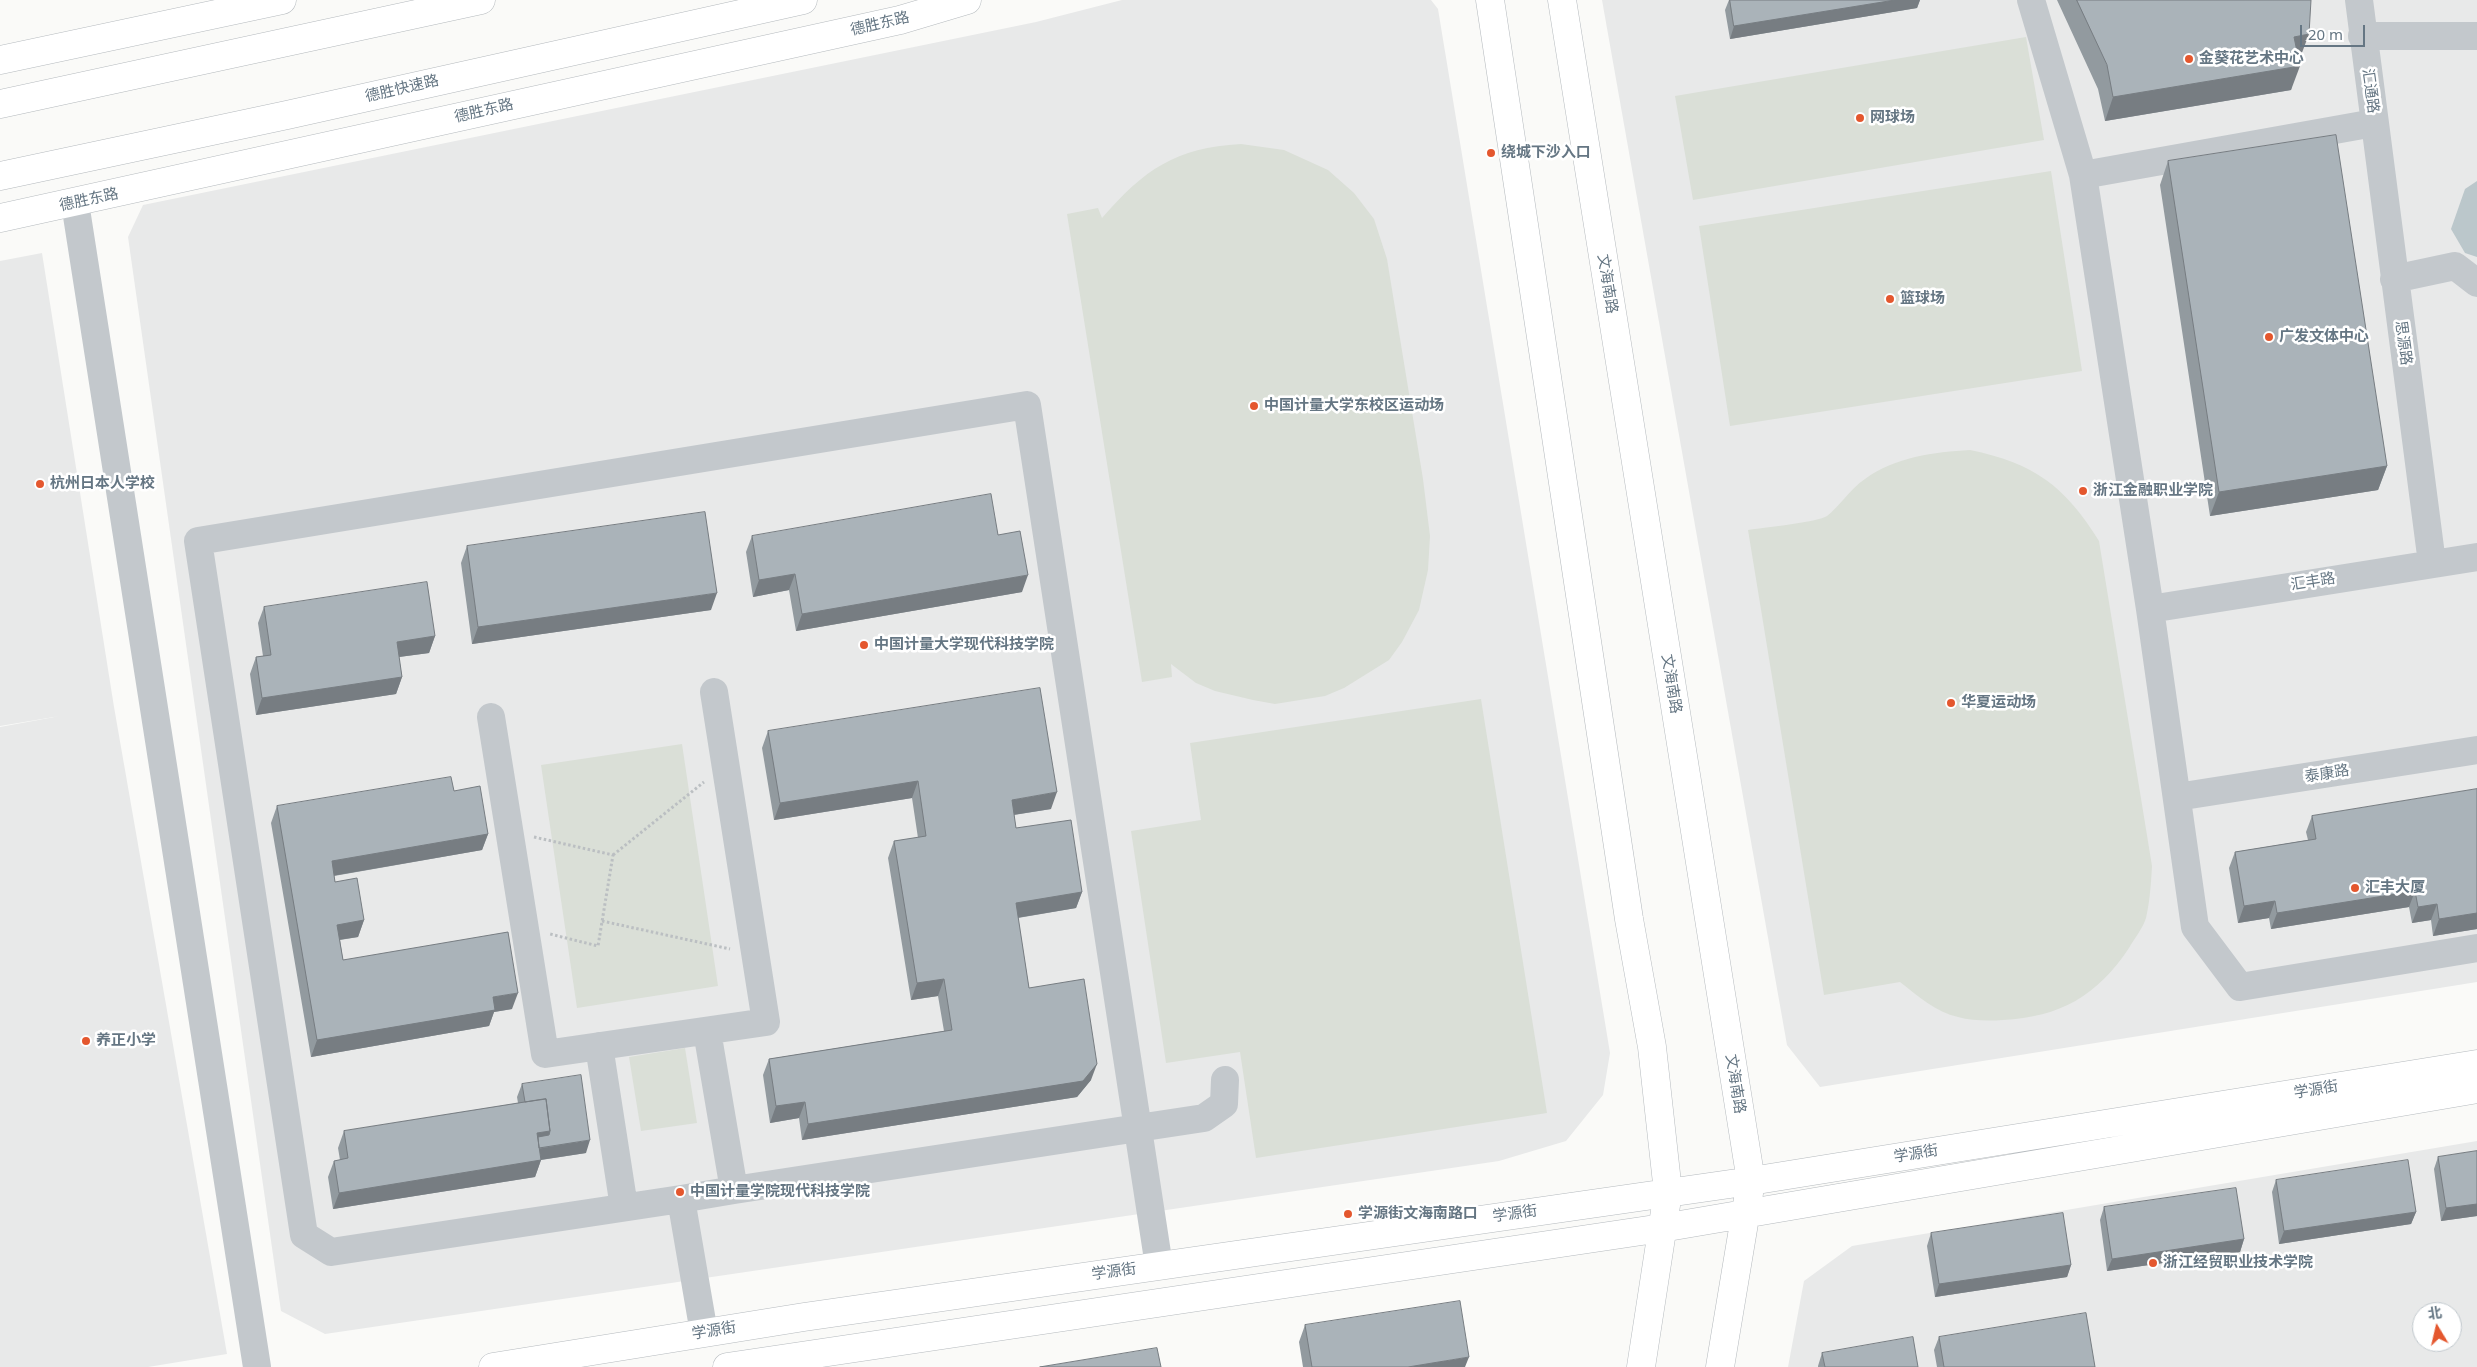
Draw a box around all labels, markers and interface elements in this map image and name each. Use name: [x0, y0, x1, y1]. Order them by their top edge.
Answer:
street label: 德胜东路: [849, 8, 911, 40]
scale bar: [2302, 15, 2367, 47]
text: 20 m: [2308, 24, 2343, 44]
place label: 金葵花艺术中心: [2199, 50, 2304, 68]
marker: 金葵花艺术中心: [2183, 53, 2195, 65]
street label: 汇通路: [2358, 67, 2382, 115]
street label: 德胜快速路: [363, 72, 441, 106]
street label: 德胜东路: [453, 95, 515, 127]
place label: 网球场: [1870, 109, 1915, 127]
marker: 网球场: [1854, 112, 1866, 124]
place label: 绕城下沙入口: [1501, 144, 1591, 162]
marker: 绕城下沙入口: [1485, 147, 1497, 159]
street label: 德胜东路: [58, 185, 120, 215]
street label: 文海南路: [1593, 253, 1621, 315]
place label: 篮球场: [1900, 290, 1945, 308]
marker: 篮球场: [1884, 293, 1896, 305]
street label: 思源路: [2391, 319, 2415, 367]
place label: 广发文体中心: [2279, 328, 2369, 346]
marker: 广发文体中心: [2263, 331, 2275, 343]
place label: 中国计量大学东校区运动场: [1264, 397, 1444, 415]
marker: 中国计量大学东校区运动场: [1248, 400, 1260, 412]
place label: 杭州日本人学校: [50, 475, 155, 493]
marker: 杭州日本人学校: [34, 478, 46, 490]
place label: 浙江金融职业学院: [2093, 482, 2213, 500]
marker: 浙江金融职业学院: [2077, 485, 2089, 497]
street label: 汇丰路: [2289, 570, 2337, 594]
place label: 中国计量大学现代科技学院: [874, 636, 1054, 654]
marker: 中国计量大学现代科技学院: [858, 639, 870, 651]
street label: 文海南路: [1657, 653, 1685, 715]
place label: 华夏运动场: [1961, 694, 2036, 712]
marker: 华夏运动场: [1945, 697, 1957, 709]
street label: 泰康路: [2303, 762, 2351, 786]
place label: 汇丰大厦: [2365, 879, 2425, 897]
marker: 汇丰大厦: [2349, 882, 2361, 894]
place label: 养正小学: [96, 1032, 156, 1050]
marker: 养正小学: [80, 1035, 92, 1047]
street label: 文海南路: [1721, 1053, 1749, 1115]
street label: 学源街: [2292, 1078, 2340, 1102]
street label: 学源街: [1892, 1142, 1940, 1166]
place label: 中国计量学院现代科技学院: [690, 1183, 870, 1201]
marker: 中国计量学院现代科技学院: [674, 1186, 686, 1198]
street label: 学源街: [1491, 1202, 1539, 1226]
place label: 学源街文海南路口: [1358, 1205, 1478, 1223]
marker: 学源街文海南路口: [1342, 1208, 1354, 1220]
place label: 浙江经贸职业技术学院: [2163, 1254, 2313, 1272]
marker: 浙江经贸职业技术学院: [2147, 1257, 2159, 1269]
street label: 学源街: [1090, 1260, 1138, 1284]
north arrow: [2412, 1302, 2462, 1352]
text: 北: [2426, 1302, 2443, 1323]
street label: 学源街: [690, 1319, 738, 1343]

